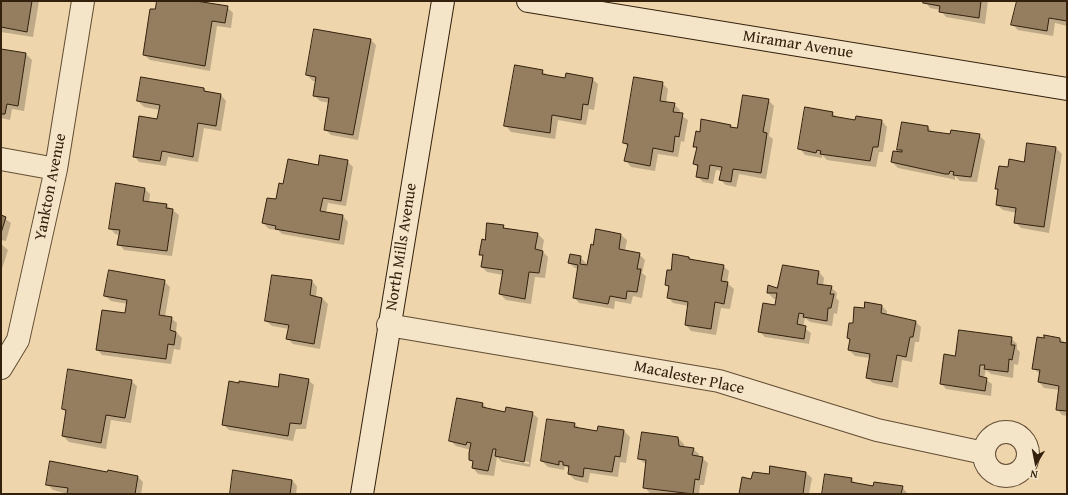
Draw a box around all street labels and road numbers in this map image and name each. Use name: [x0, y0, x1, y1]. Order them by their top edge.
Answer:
street label: Miramar Avenue: [741, 27, 855, 63]
street label: Yankton Avenue: [31, 132, 71, 242]
street label: North Mills Avenue: [382, 182, 422, 312]
street label: Macalester Place: [632, 357, 746, 399]

